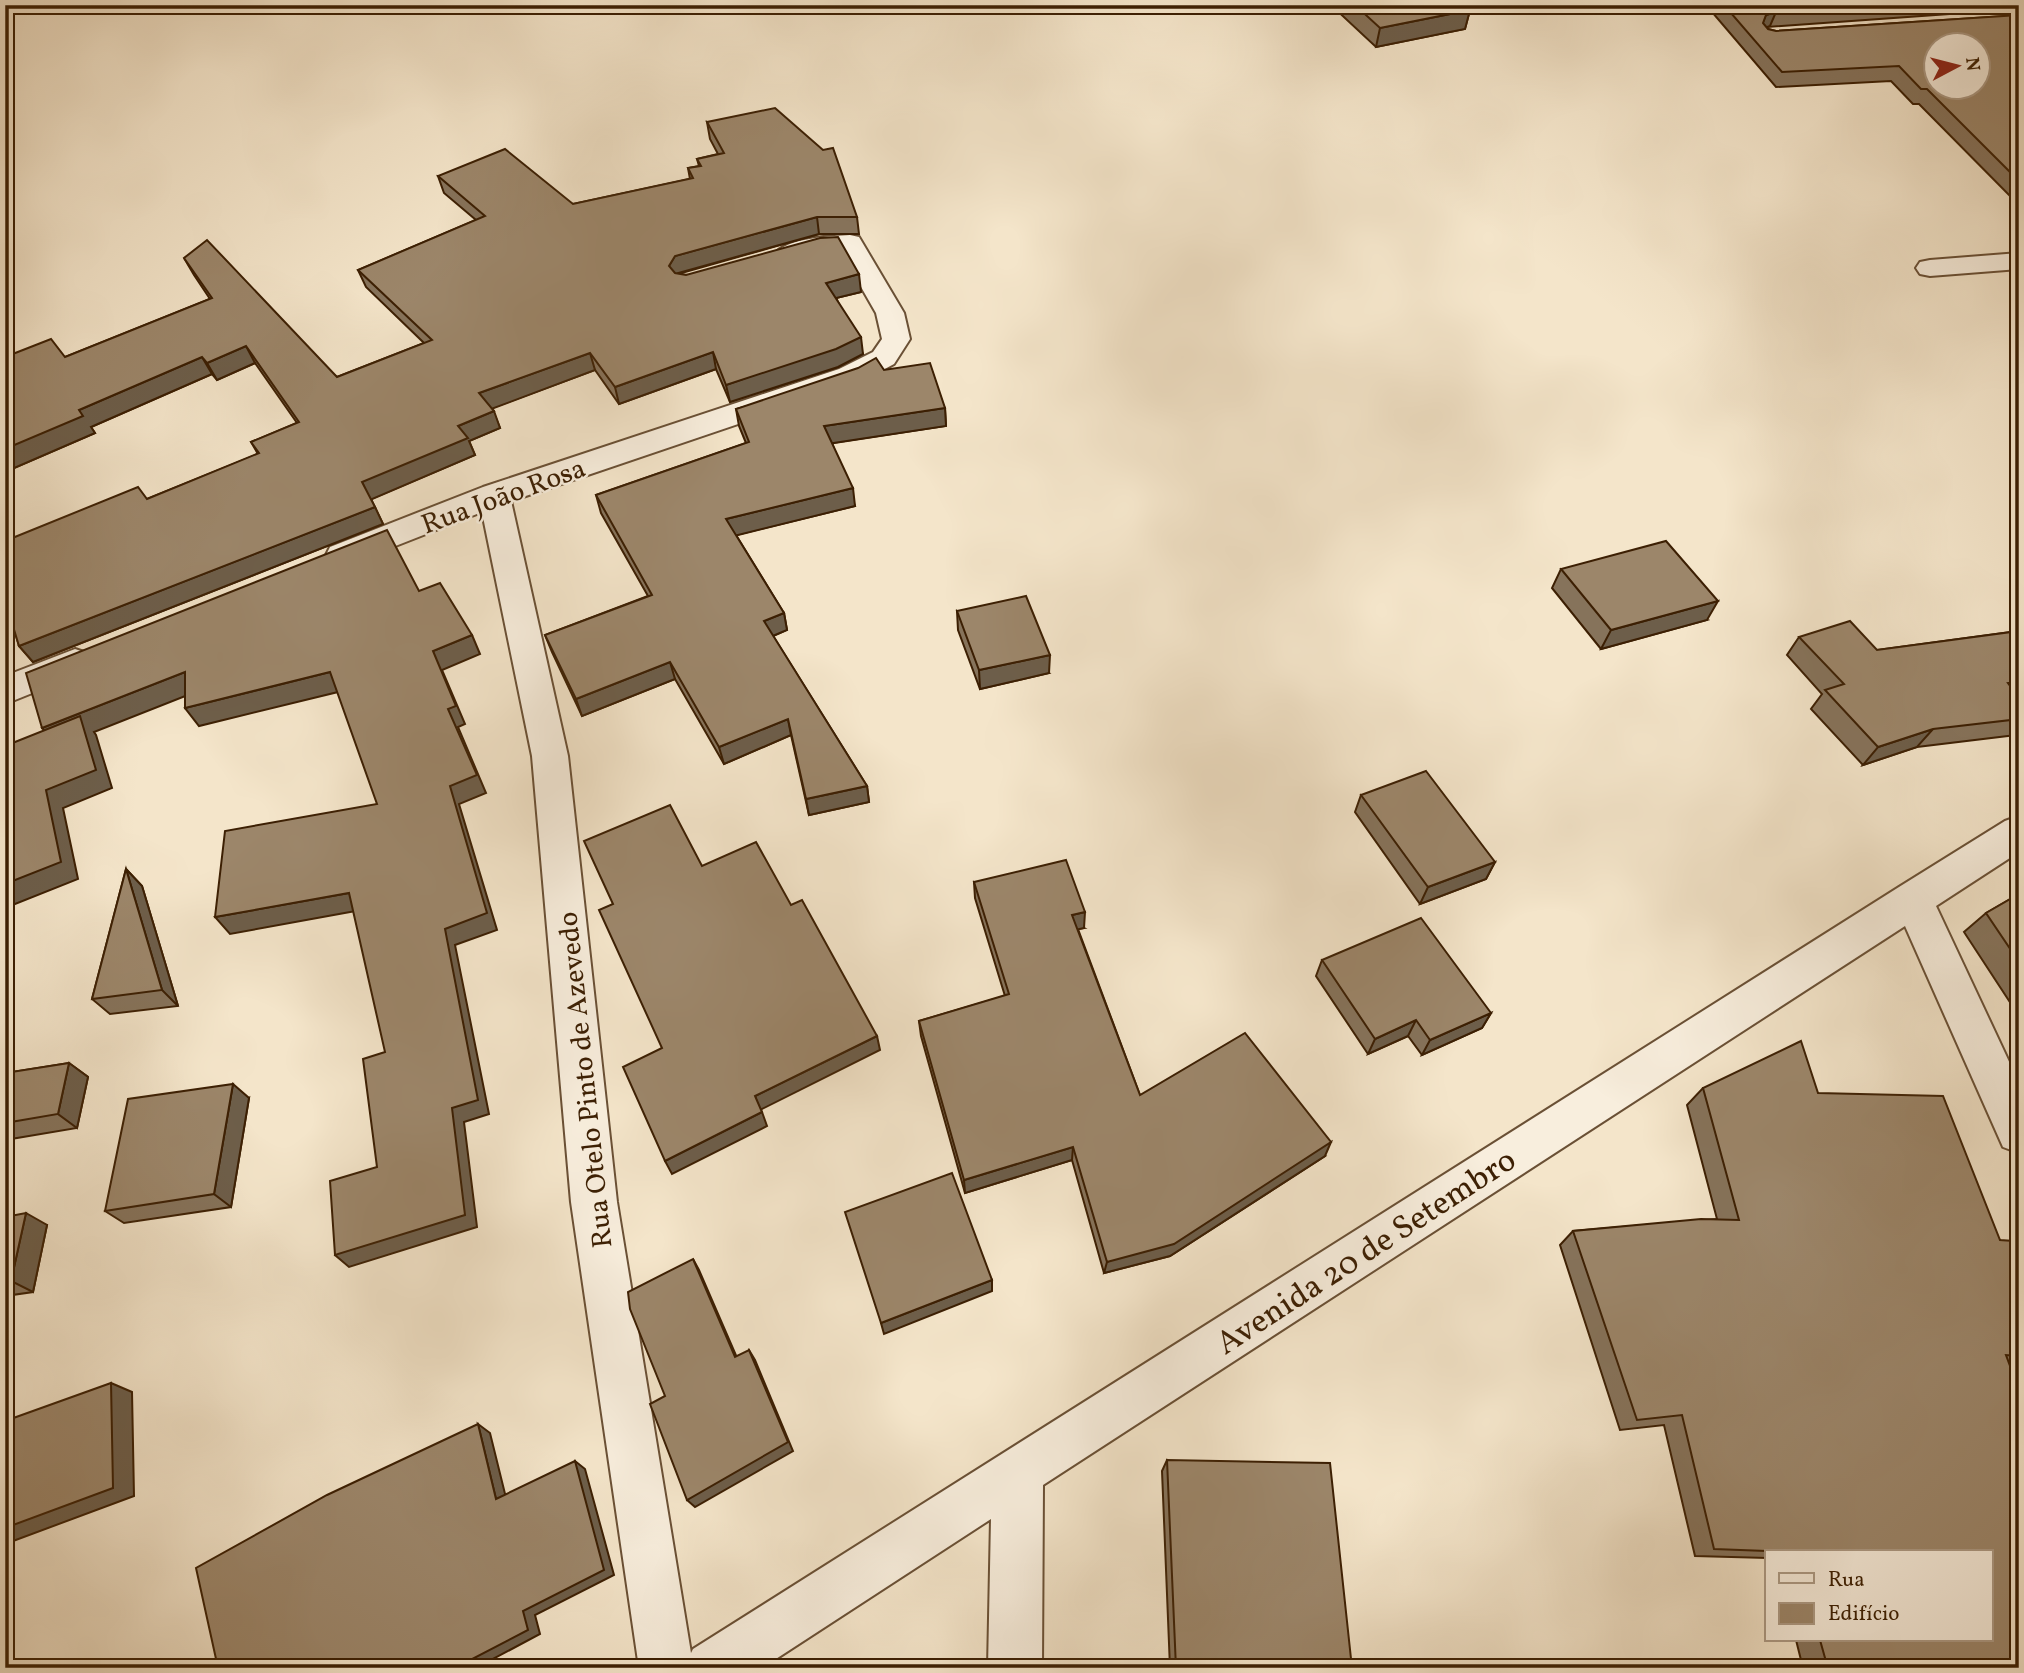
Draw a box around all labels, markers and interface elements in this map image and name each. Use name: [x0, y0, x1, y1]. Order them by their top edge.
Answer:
north arrow: [1923, 32, 1993, 102]
text: N: [1958, 56, 1986, 73]
street label: Rua João Rosa: [416, 450, 592, 545]
street label: Rua Otelo Pinto de Azevedo: [549, 910, 624, 1250]
street label: Avenida 20 de Setembro: [1208, 1139, 1526, 1368]
legend: [1765, 1550, 1993, 1642]
text: Rua: [1828, 1566, 1865, 1595]
text: Edifício: [1828, 1600, 1900, 1629]

